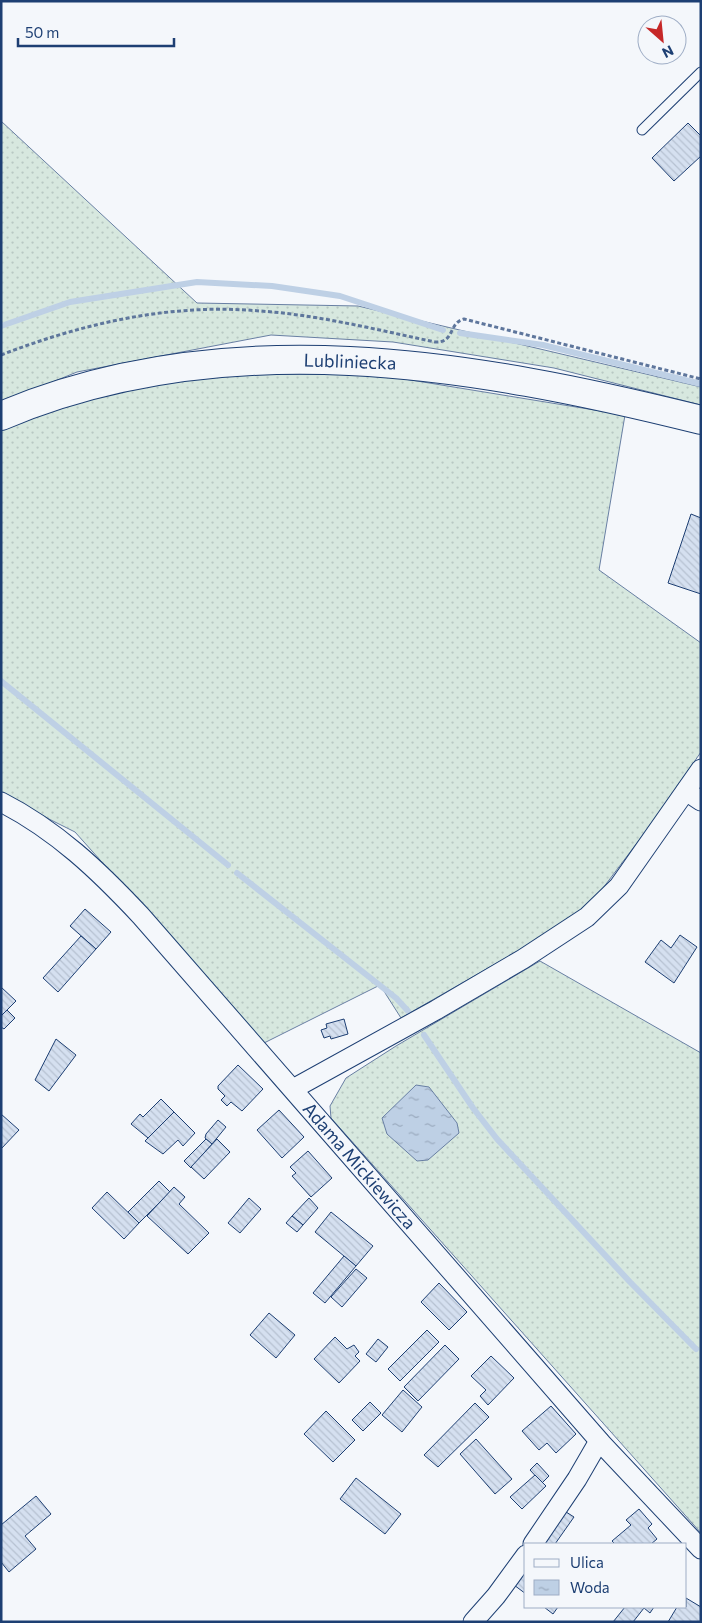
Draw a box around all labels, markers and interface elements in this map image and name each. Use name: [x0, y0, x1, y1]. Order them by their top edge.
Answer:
scale bar: [18, 15, 174, 47]
north arrow: [637, 15, 687, 65]
text: 50 m: [25, 23, 59, 41]
text: N: [660, 42, 677, 62]
street label: Lubliniecka: [303, 348, 397, 374]
street label: Adama Mickiewicza: [299, 1097, 421, 1233]
legend: [524, 1543, 687, 1608]
text: Ulica: [570, 1553, 604, 1571]
text: Woda: [570, 1578, 610, 1596]

